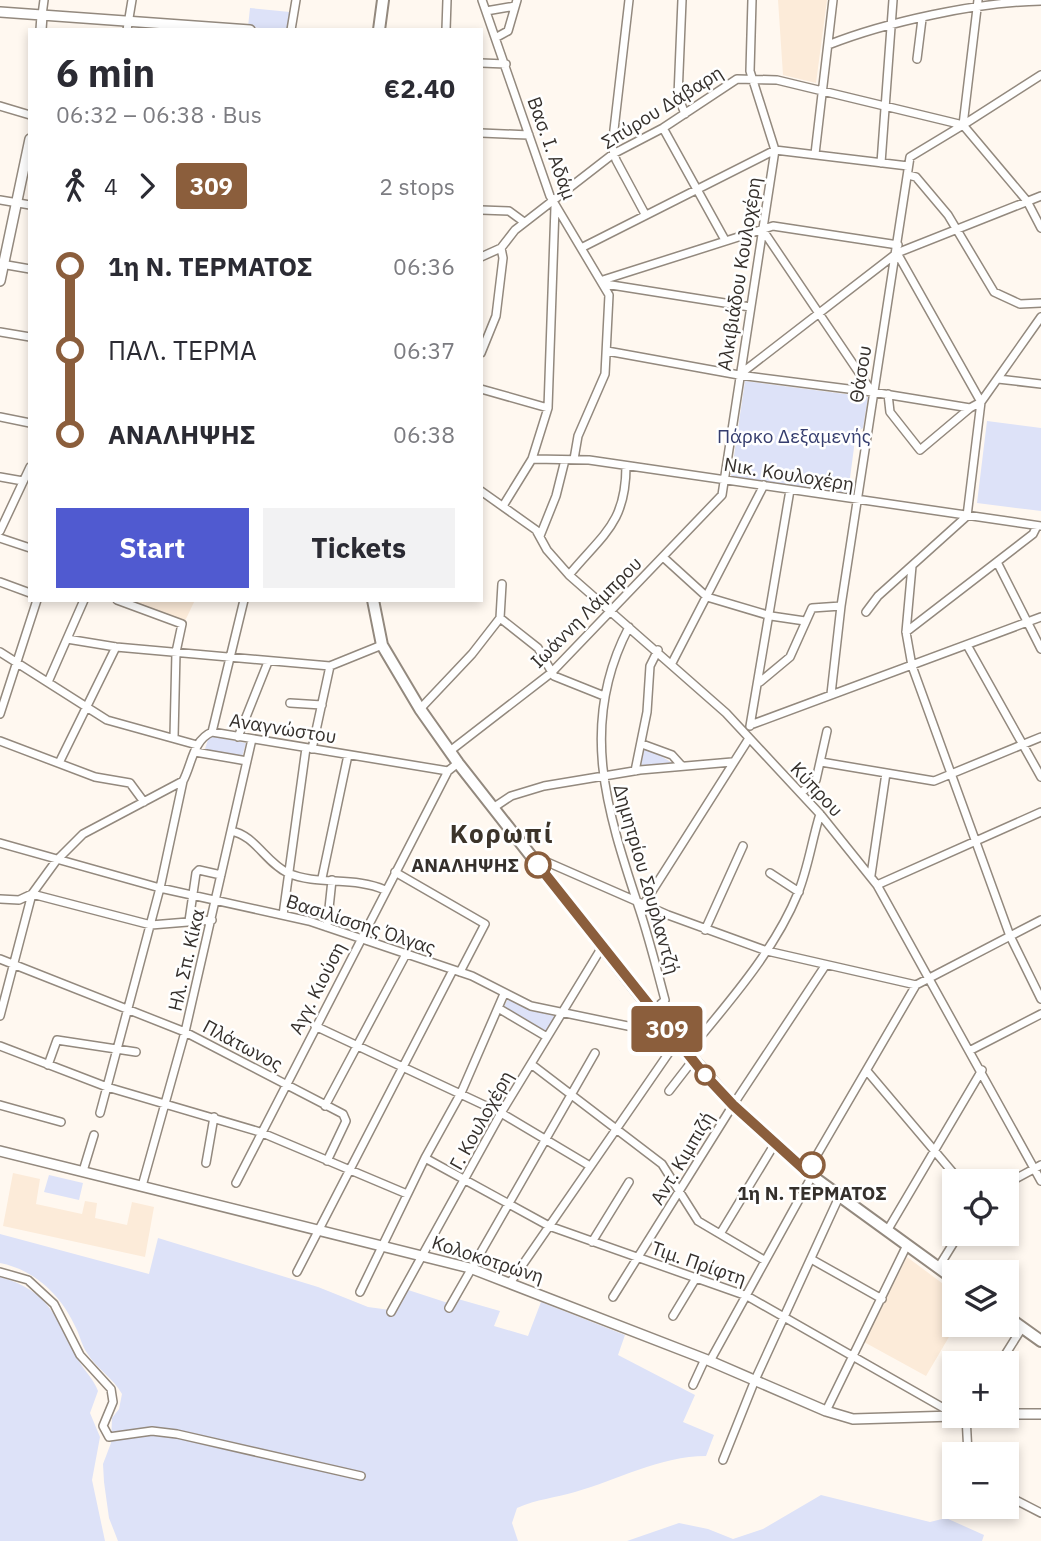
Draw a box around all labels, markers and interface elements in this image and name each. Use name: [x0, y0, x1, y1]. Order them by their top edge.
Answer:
text: 6 min: [56, 48, 155, 97]
street label: Σπύρου Δάβαρη: [597, 60, 727, 154]
text: €2.40: [384, 71, 455, 105]
street label: Βασ. Ι. Αδάμ: [522, 93, 582, 203]
text: 06:32 – 06:38 · Bus: [56, 99, 262, 129]
icon: walk: [56, 167, 94, 205]
icon: forward: [128, 167, 166, 205]
text: 309: [190, 170, 233, 202]
text: 4: [104, 171, 118, 201]
text: 2 stops: [379, 171, 455, 201]
street label: Αλκιβιάδου Κουλοχέρη: [712, 175, 766, 373]
text: 1η Ν. ΤΕΡΜΑΤΟΣ: [108, 249, 313, 283]
text: 06:36: [393, 251, 455, 281]
text: ΠΑΛ. ΤΕΡΜΑ: [108, 333, 257, 367]
text: 06:37: [393, 335, 455, 365]
street label: Θάσου: [844, 343, 876, 405]
text: ΑΝΑΛΗΨΗΣ: [108, 417, 256, 451]
text: 06:38: [393, 419, 455, 449]
park label: Πάρκο Δεξαμενής: [717, 424, 871, 448]
street label: Νικ. Κουλοχέρη: [722, 452, 856, 496]
button: Start: [56, 508, 249, 588]
button: Tickets: [263, 508, 455, 588]
street label: Ιωάννη Λάμπρου: [525, 551, 647, 673]
street label: Αναγνώστου: [228, 708, 338, 748]
street label: Κύπρου: [786, 757, 848, 821]
street label: Δημητρίου Σουρλαντζή: [608, 781, 686, 977]
district label: Κορωπί: [450, 816, 554, 850]
marker: ΑΝΑΛΗΨΗΣ: [525, 852, 551, 878]
place label: ΑΝΑΛΗΨΗΣ: [411, 853, 519, 877]
street label: Βασιλίσσης Όλγας: [283, 888, 439, 960]
street label: Ηλ. Σπ. Κίκα: [163, 907, 209, 1013]
street label: Αγγ. Κιούση: [283, 938, 351, 1038]
line badge: 309: [627, 1006, 707, 1052]
text: 309: [645, 1013, 689, 1045]
street label: Πλάτωνος: [199, 1014, 287, 1076]
unlabelled marker: [695, 1065, 715, 1085]
street label: Γ. Κουλοχέρη: [444, 1066, 518, 1174]
street label: Αντ. Κιμπιζή: [645, 1107, 719, 1209]
marker: 1η Ν. ΤΕΡΜΑΤΟΣ: [799, 1152, 825, 1178]
map controls: [942, 1169, 1019, 1519]
button: locate: [942, 1169, 1019, 1246]
place label: 1η Ν. ΤΕΡΜΑΤΟΣ: [737, 1181, 887, 1205]
street label: Κολοκοτρώνη: [429, 1230, 547, 1288]
street label: Τιμ. Πρίφτη: [648, 1236, 750, 1290]
button: layers: [942, 1260, 1019, 1337]
button: +: [942, 1351, 1019, 1428]
button: −: [942, 1442, 1019, 1519]

